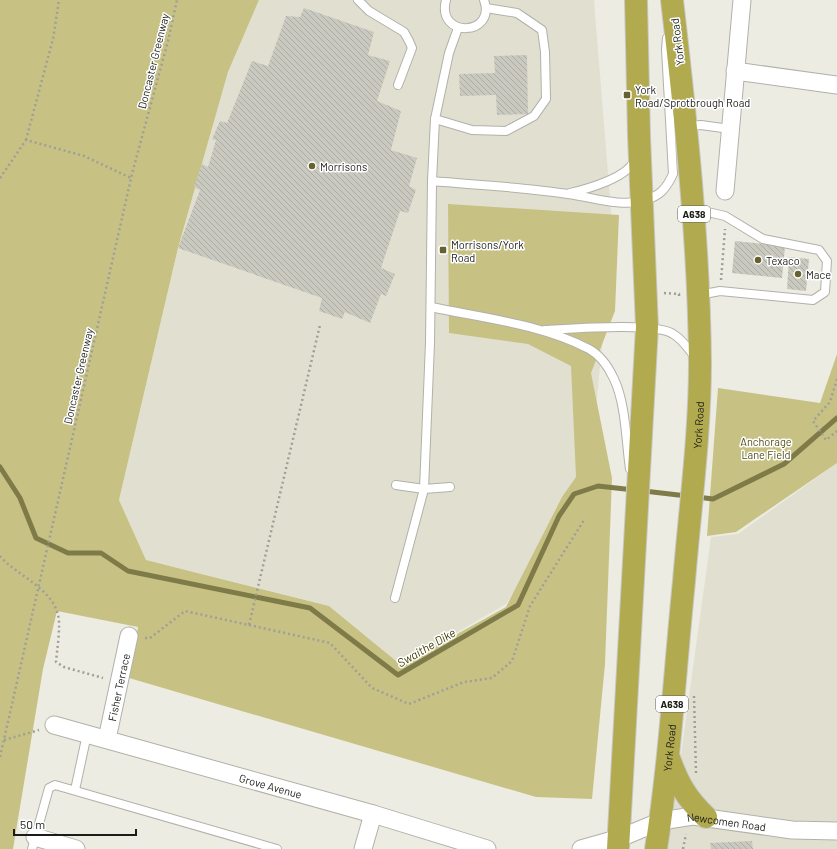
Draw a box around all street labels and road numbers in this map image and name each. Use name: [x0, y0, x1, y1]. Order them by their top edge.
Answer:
street label: Doncaster Greenway: [135, 12, 171, 110]
street label: York Road: [668, 18, 686, 66]
road number: A638: [678, 206, 710, 222]
street label: Doncaster Greenway: [61, 327, 95, 425]
street label: York Road: [690, 401, 706, 449]
street label: Fisher Terrace: [105, 652, 132, 722]
road number: A638: [656, 696, 688, 712]
street label: York Road: [660, 723, 678, 772]
street label: Grove Avenue: [238, 771, 304, 800]
street label: Newcomen Road: [686, 809, 767, 833]

